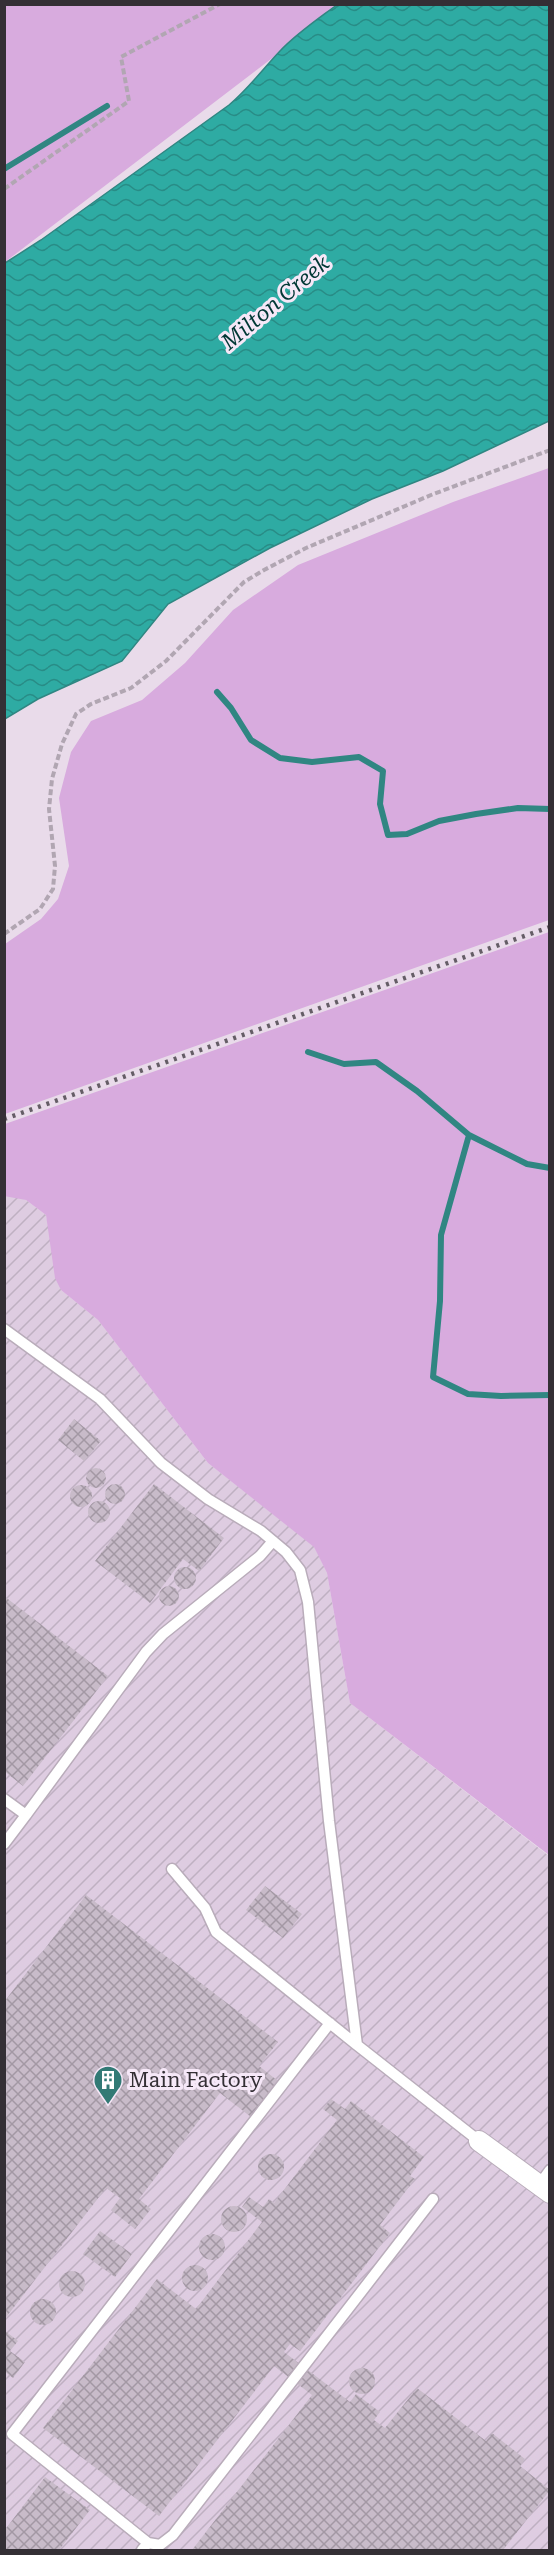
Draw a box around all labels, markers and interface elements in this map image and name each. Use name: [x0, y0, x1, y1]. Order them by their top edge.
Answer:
water label: Milton Creek: [216, 250, 334, 355]
building icon: Main Factory: [92, 2064, 124, 2106]
place label: Main Factory: [129, 2068, 263, 2092]

